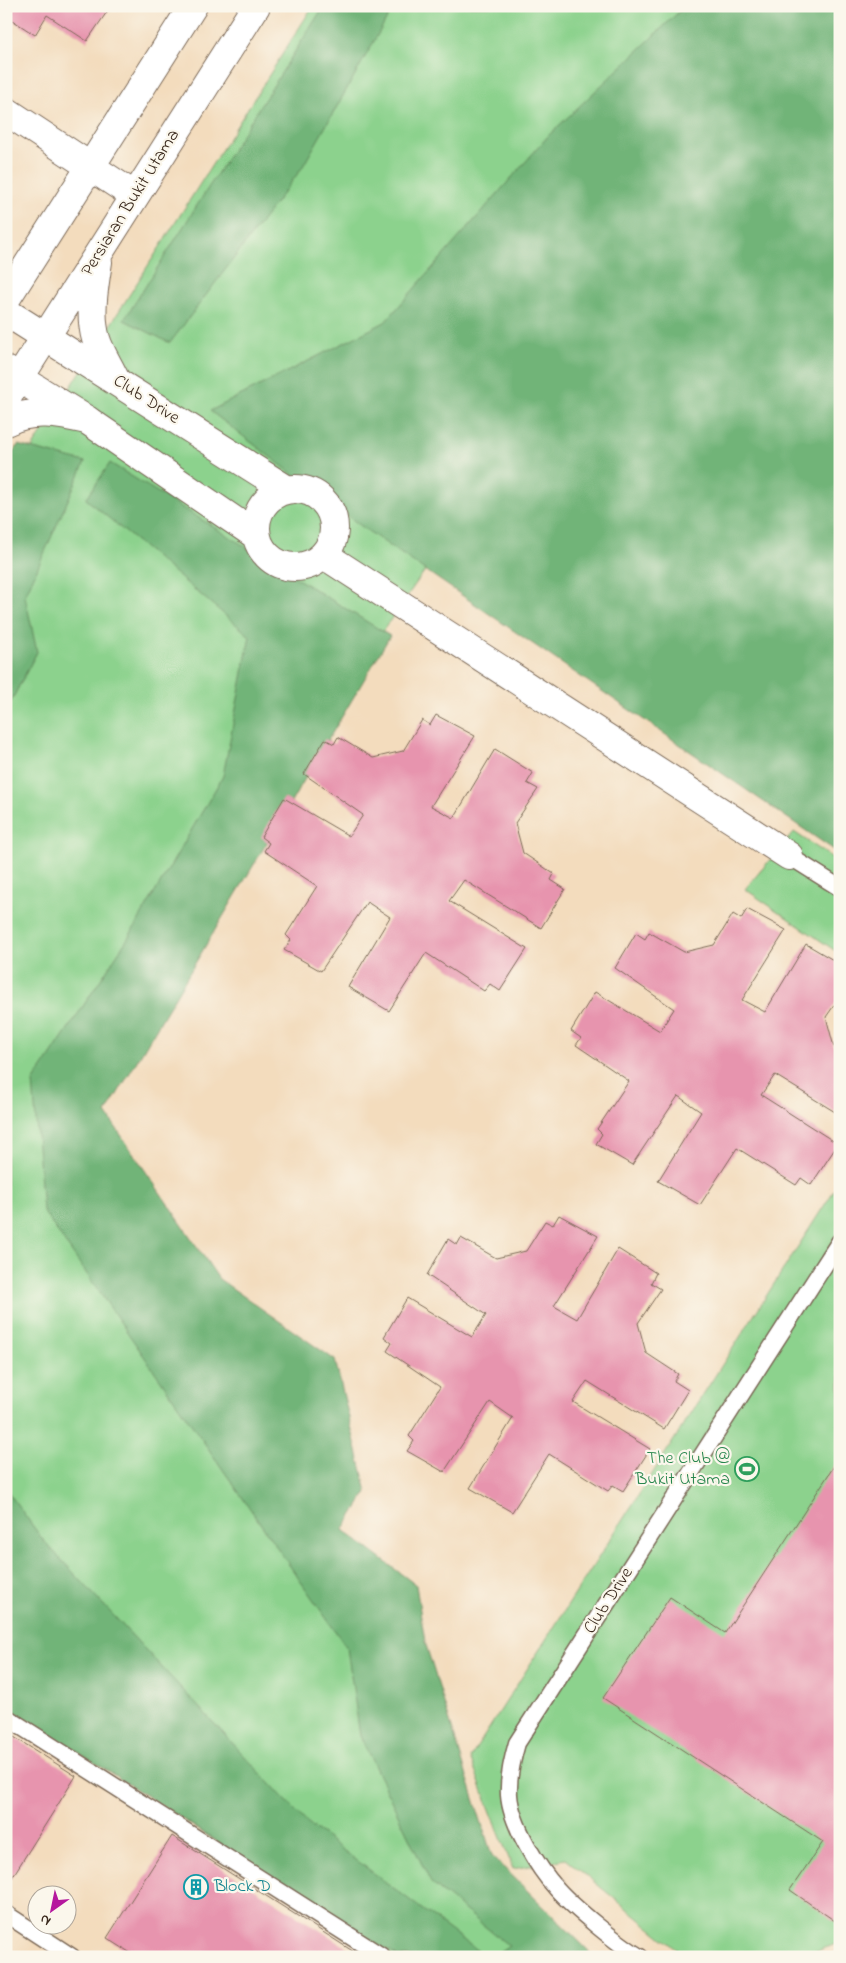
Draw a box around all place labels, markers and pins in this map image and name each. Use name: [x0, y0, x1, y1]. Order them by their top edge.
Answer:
place label: The Club @ Bukit Utama: [634, 1446, 730, 1493]
sports icon: The Club @ Bukit Utama: [734, 1456, 760, 1482]
building icon: Block D: [183, 1874, 209, 1900]
place label: Block D: [213, 1874, 271, 1900]

